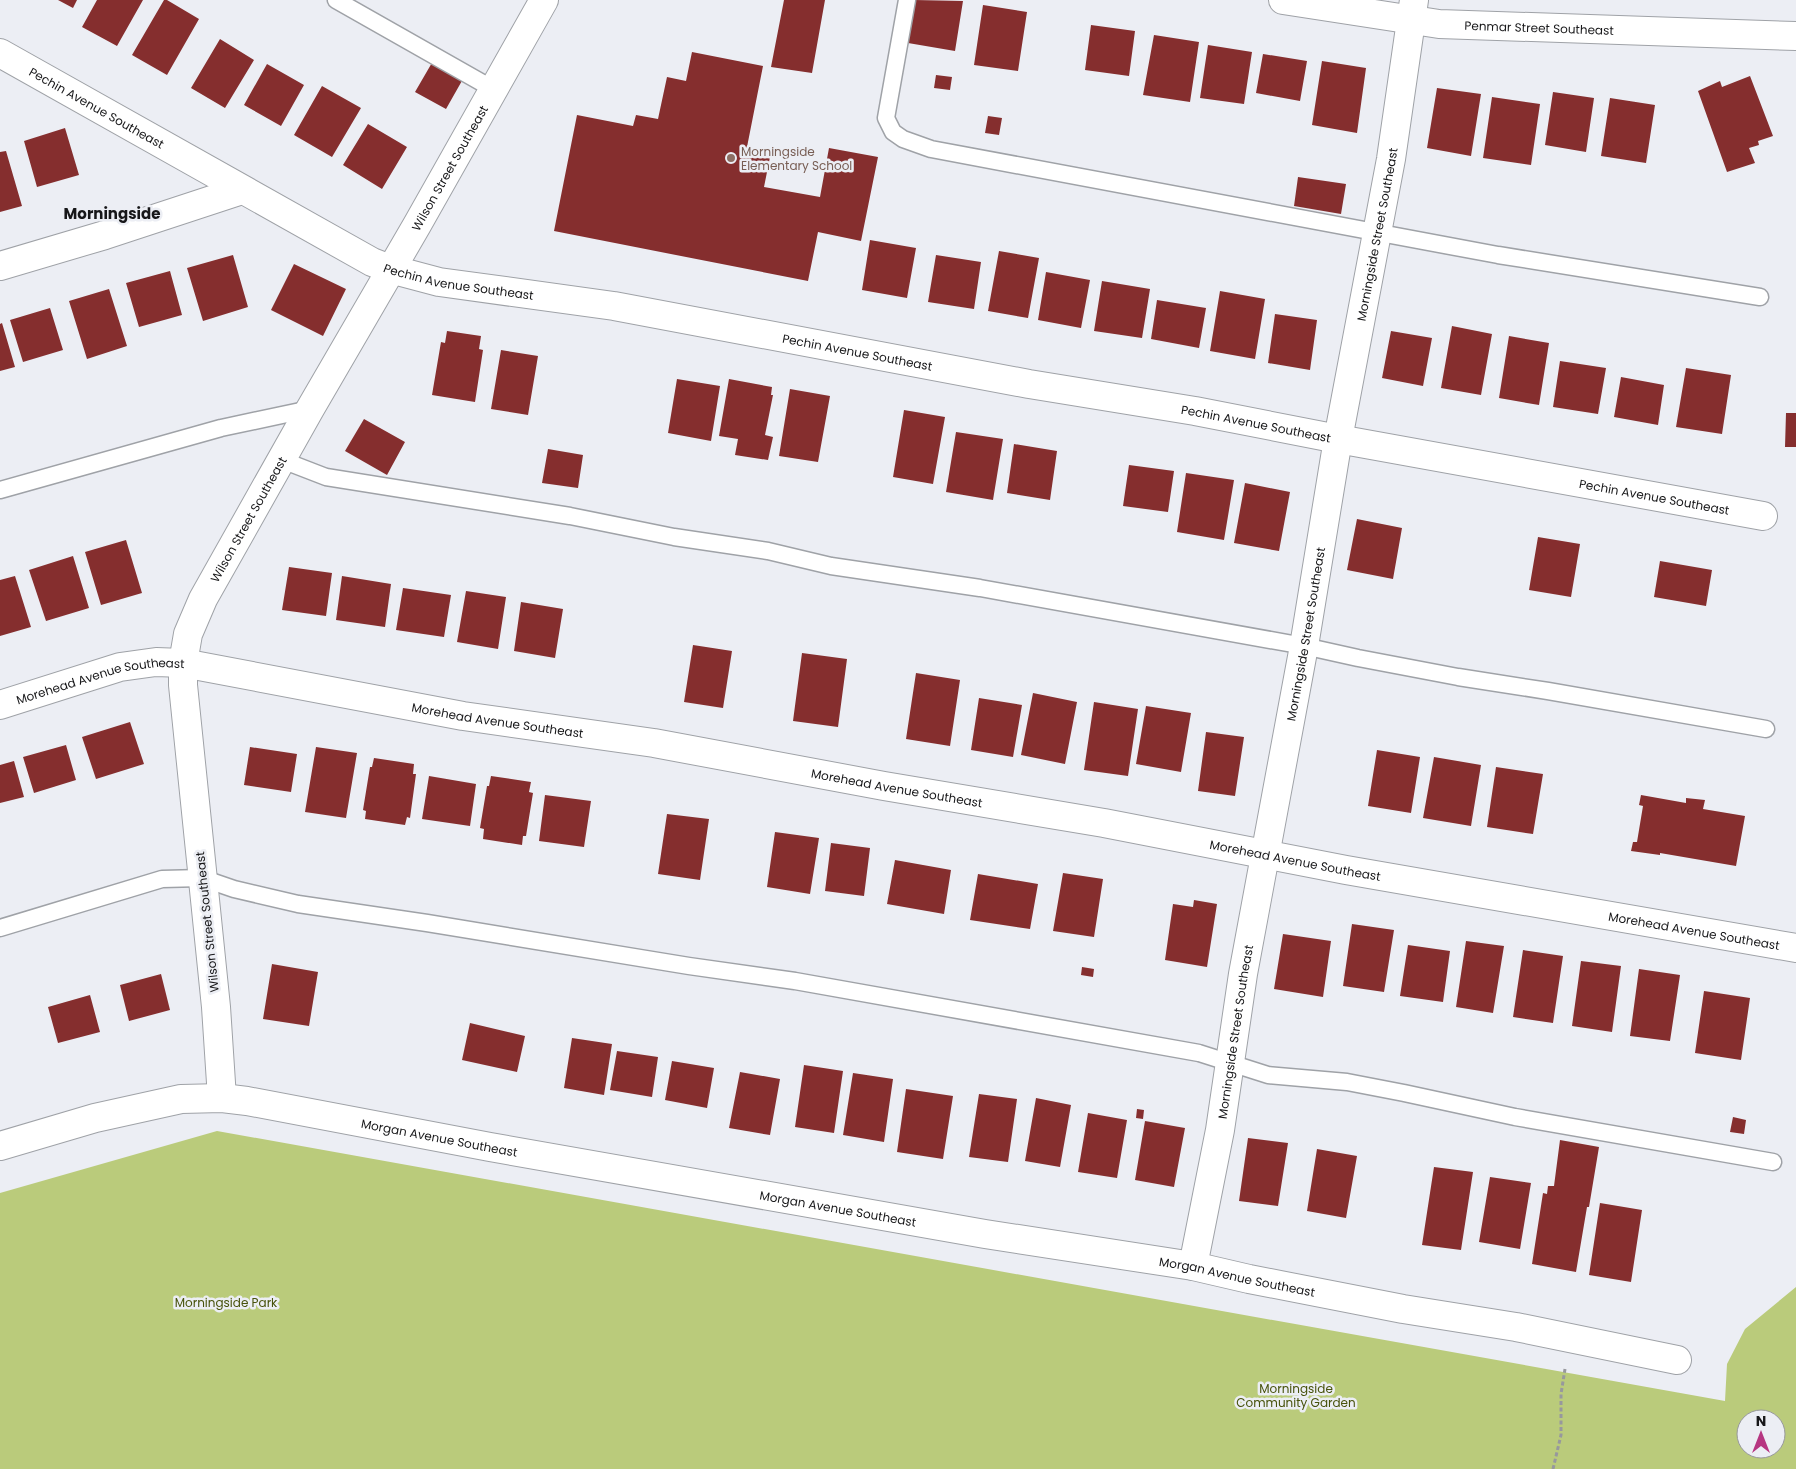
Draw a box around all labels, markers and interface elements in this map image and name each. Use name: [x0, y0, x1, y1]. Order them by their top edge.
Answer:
street label: Penmar Street Southeast: [1464, 16, 1614, 38]
street label: Pechin Avenue Southeast: [26, 63, 167, 152]
street label: Wilson Street Southeast: [407, 102, 491, 234]
place label: Morningside Elementary School: [741, 143, 852, 174]
street label: Morningside Street Southeast: [1352, 147, 1401, 322]
marker: Morningside Elementary School: [725, 152, 737, 164]
district label: Morningside: [64, 203, 160, 224]
street label: Pechin Avenue Southeast: [381, 259, 535, 303]
street label: Pechin Avenue Southeast: [781, 329, 934, 374]
street label: Pechin Avenue Southeast: [1180, 400, 1332, 446]
street label: Wilson Street Southeast: [206, 453, 290, 585]
street label: Pechin Avenue Southeast: [1578, 474, 1731, 518]
street label: Morningside Street Southeast: [1282, 546, 1329, 722]
street label: Morehead Avenue Southeast: [14, 653, 185, 708]
street label: Morehead Avenue Southeast: [410, 698, 585, 741]
street label: Morehead Avenue Southeast: [810, 764, 984, 811]
street label: Morehead Avenue Southeast: [1208, 835, 1382, 884]
street label: Wilson Street Southeast: [191, 851, 223, 993]
street label: Morehead Avenue Southeast: [1607, 907, 1781, 954]
street label: Morningside Street Southeast: [1213, 943, 1257, 1120]
street label: Morgan Avenue Southeast: [360, 1114, 519, 1160]
street label: Morgan Avenue Southeast: [758, 1186, 918, 1230]
street label: Morgan Avenue Southeast: [1158, 1252, 1317, 1300]
park label: Morningside Park: [175, 1294, 278, 1311]
park label: Morningside Community Garden: [1236, 1380, 1356, 1411]
north arrow: [1736, 1409, 1786, 1459]
text: N: [1756, 1411, 1766, 1431]

